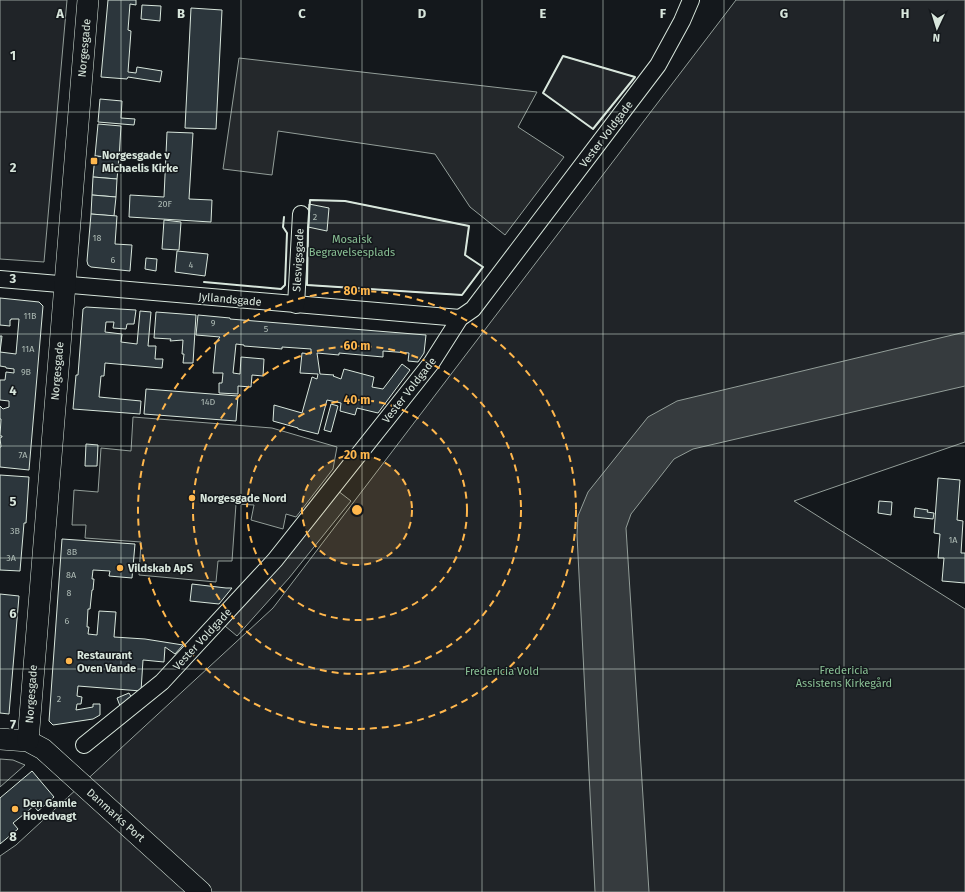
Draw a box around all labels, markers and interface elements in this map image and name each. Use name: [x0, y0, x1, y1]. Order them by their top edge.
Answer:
text: A: [55, 6, 64, 21]
text: B: [177, 6, 185, 21]
text: C: [298, 6, 306, 21]
text: D: [418, 6, 427, 21]
text: E: [540, 6, 547, 21]
text: F: [660, 6, 667, 21]
text: G: [780, 6, 788, 21]
text: H: [901, 6, 909, 21]
north arrow: [917, 8, 957, 48]
street label: Norgesgade: [75, 18, 94, 78]
text: N: [932, 31, 940, 44]
text: 1: [10, 48, 16, 63]
street label: Vester Voldgade: [577, 98, 636, 170]
place label: Norgesgade v Michaelis Kirke: [102, 149, 178, 175]
marker: Norgesgade v Michaelis Kirke: [89, 156, 99, 166]
text: 2: [10, 160, 17, 175]
house number: 20F: [158, 199, 173, 209]
house number: 2: [313, 212, 317, 222]
street label: Slesvigsgade: [290, 228, 307, 292]
house number: 18: [93, 233, 101, 243]
park label: Mosaisk Begravelsesplads: [309, 233, 395, 259]
house number: 6: [111, 255, 116, 265]
house number: 4: [189, 260, 194, 270]
text: 3: [9, 271, 17, 286]
text: 80 m: [344, 284, 370, 298]
street label: Jyllandsgade: [198, 290, 262, 309]
house number: 11B: [23, 311, 37, 321]
house number: 9: [211, 318, 216, 328]
house number: 5: [264, 324, 269, 334]
text: 60 m: [344, 339, 370, 353]
street label: Norgesgade: [48, 341, 67, 401]
house number: 11A: [22, 344, 35, 354]
street label: Vester Voldgade: [380, 355, 439, 426]
house number: 9B: [21, 367, 32, 377]
text: 4: [9, 383, 17, 398]
text: 40 m: [344, 393, 370, 407]
house number: 14D: [201, 397, 215, 407]
text: 20 m: [344, 448, 370, 462]
house number: 7A: [19, 450, 28, 460]
place label: Norgesgade Nord: [200, 492, 287, 505]
marker: Norgesgade Nord: [187, 493, 197, 503]
text: 5: [10, 494, 17, 509]
centre of rings: [350, 503, 364, 517]
house number: 3B: [10, 526, 21, 536]
house number: 1A: [948, 535, 958, 545]
house number: 8B: [67, 547, 78, 557]
house number: 3A: [6, 553, 17, 563]
place label: Vildskab ApS: [127, 562, 194, 575]
marker: Vildskab ApS: [115, 563, 125, 573]
house number: 8A: [66, 570, 77, 580]
house number: 8: [67, 588, 72, 598]
text: 6: [9, 606, 17, 621]
street label: Vester Voldgade: [170, 606, 234, 673]
house number: 6: [65, 616, 70, 626]
place label: Restaurant Oven Vande: [77, 649, 136, 675]
marker: Restaurant Oven Vande: [64, 656, 74, 666]
street label: Norgesgade: [23, 664, 40, 724]
park label: Fredericia Assistens Kirkegård: [796, 664, 892, 690]
park label: Fredericia Vold: [465, 665, 539, 678]
house number: 2: [57, 694, 61, 704]
text: 7: [10, 717, 16, 732]
street label: Danmarks Port: [84, 786, 147, 845]
place label: Den Gamle Hovedvagt: [23, 797, 77, 823]
marker: Den Gamle Hovedvagt: [10, 804, 20, 814]
text: 8: [9, 829, 17, 844]

